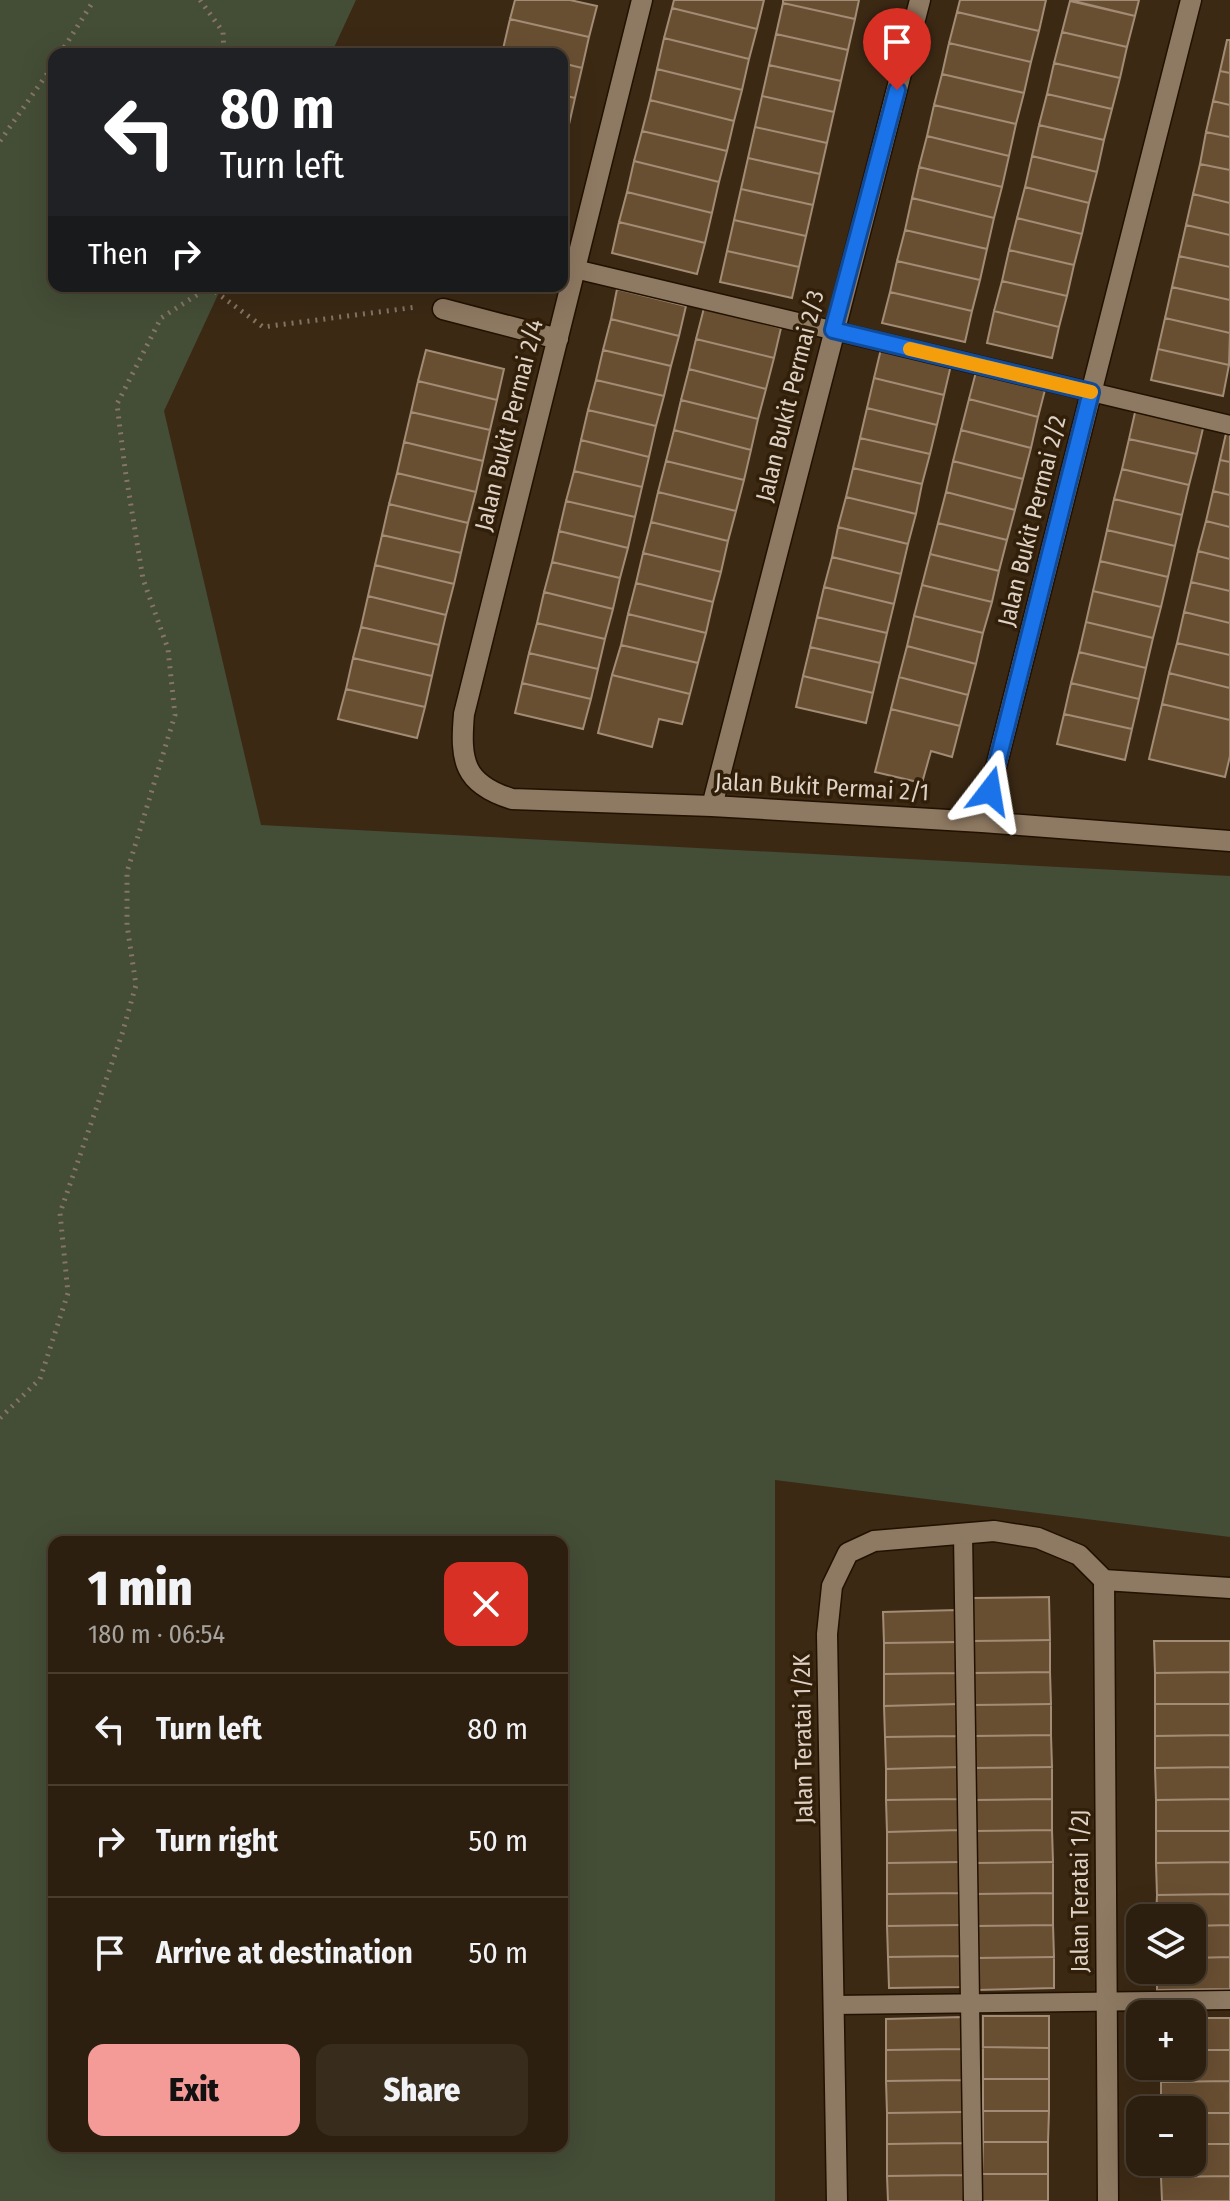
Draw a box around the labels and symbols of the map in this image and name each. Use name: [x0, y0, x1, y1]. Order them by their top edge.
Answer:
pin: [863, 8, 931, 90]
street label: Jalan Bukit Permai 2/3: [750, 288, 830, 504]
street label: Jalan Bukit Permai 2/4: [469, 316, 549, 534]
street label: Jalan Bukit Permai 2/2: [992, 413, 1072, 629]
position arrow: [948, 749, 1032, 833]
street label: Jalan Bukit Permai 2/1: [714, 767, 930, 807]
street label: Jalan Teratai 1/2K: [788, 1654, 818, 1824]
street label: Jalan Teratai 1/2J: [1066, 1810, 1094, 1972]

